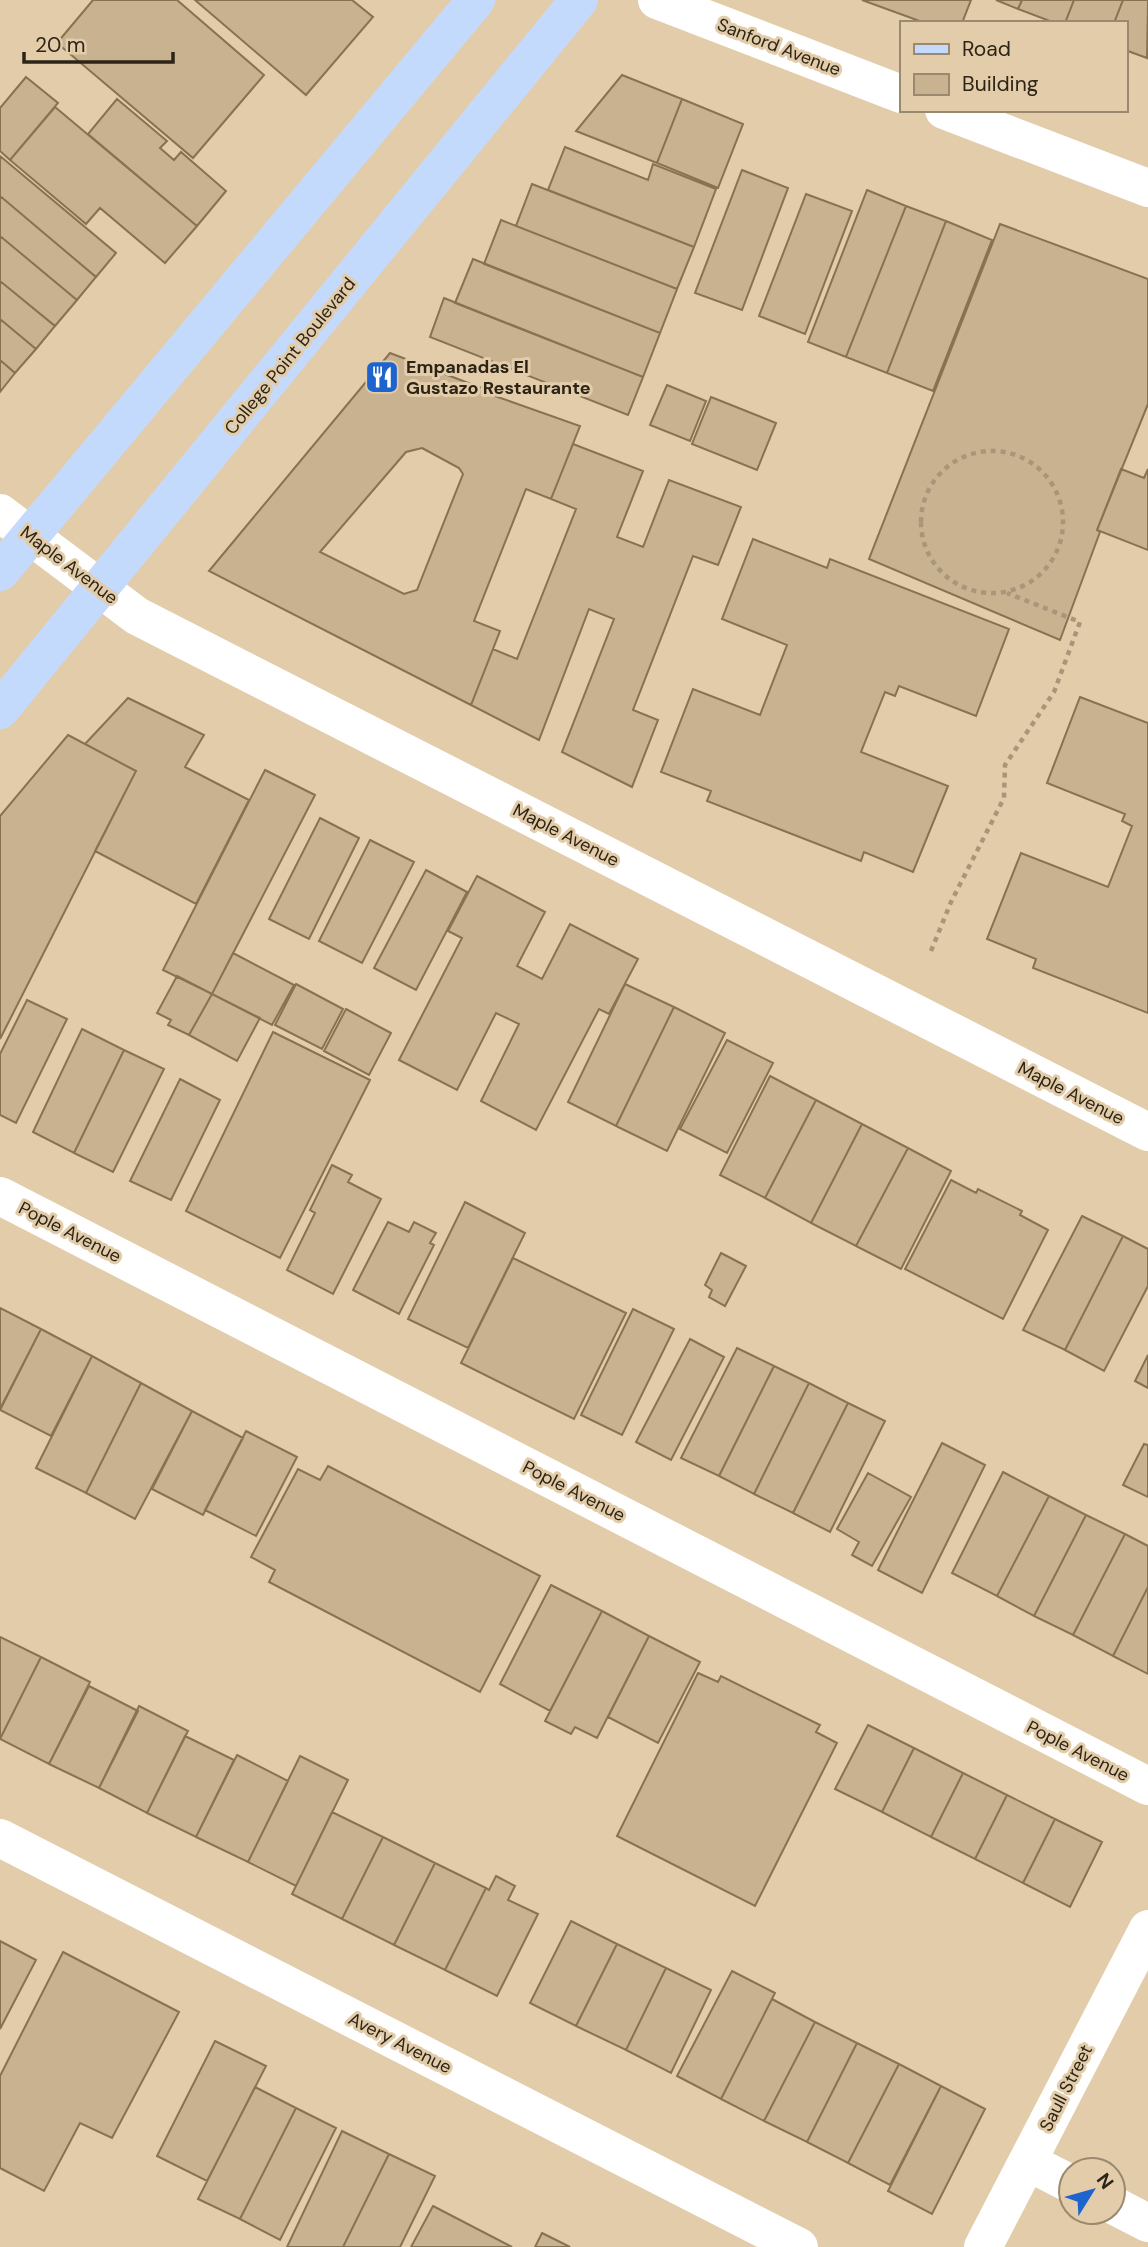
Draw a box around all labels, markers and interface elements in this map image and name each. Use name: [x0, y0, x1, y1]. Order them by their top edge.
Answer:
street label: Sanford Avenue: [714, 12, 844, 82]
scale bar: [24, 21, 173, 65]
legend: [900, 21, 1127, 112]
text: 20 m: [35, 31, 86, 59]
text: Road: [962, 35, 1011, 63]
text: Building: [962, 70, 1039, 98]
street label: College Point Boulevard: [219, 272, 361, 440]
place label: Empanadas El Gustazo Restaurante: [406, 355, 591, 400]
restaurant icon: Empanadas El Gustazo Restaurante: [363, 358, 401, 396]
street label: Maple Avenue: [15, 520, 123, 610]
street label: Maple Avenue: [509, 798, 623, 872]
street label: Maple Avenue: [1014, 1056, 1128, 1130]
street label: Pople Avenue: [15, 1196, 125, 1268]
street label: Pople Avenue: [519, 1455, 629, 1527]
street label: Pople Avenue: [1023, 1715, 1133, 1787]
street label: Avery Avenue: [344, 2007, 456, 2079]
street label: Saull Street: [1034, 2041, 1098, 2135]
north arrow: [1057, 2156, 1127, 2226]
text: N: [1091, 2168, 1119, 2194]

